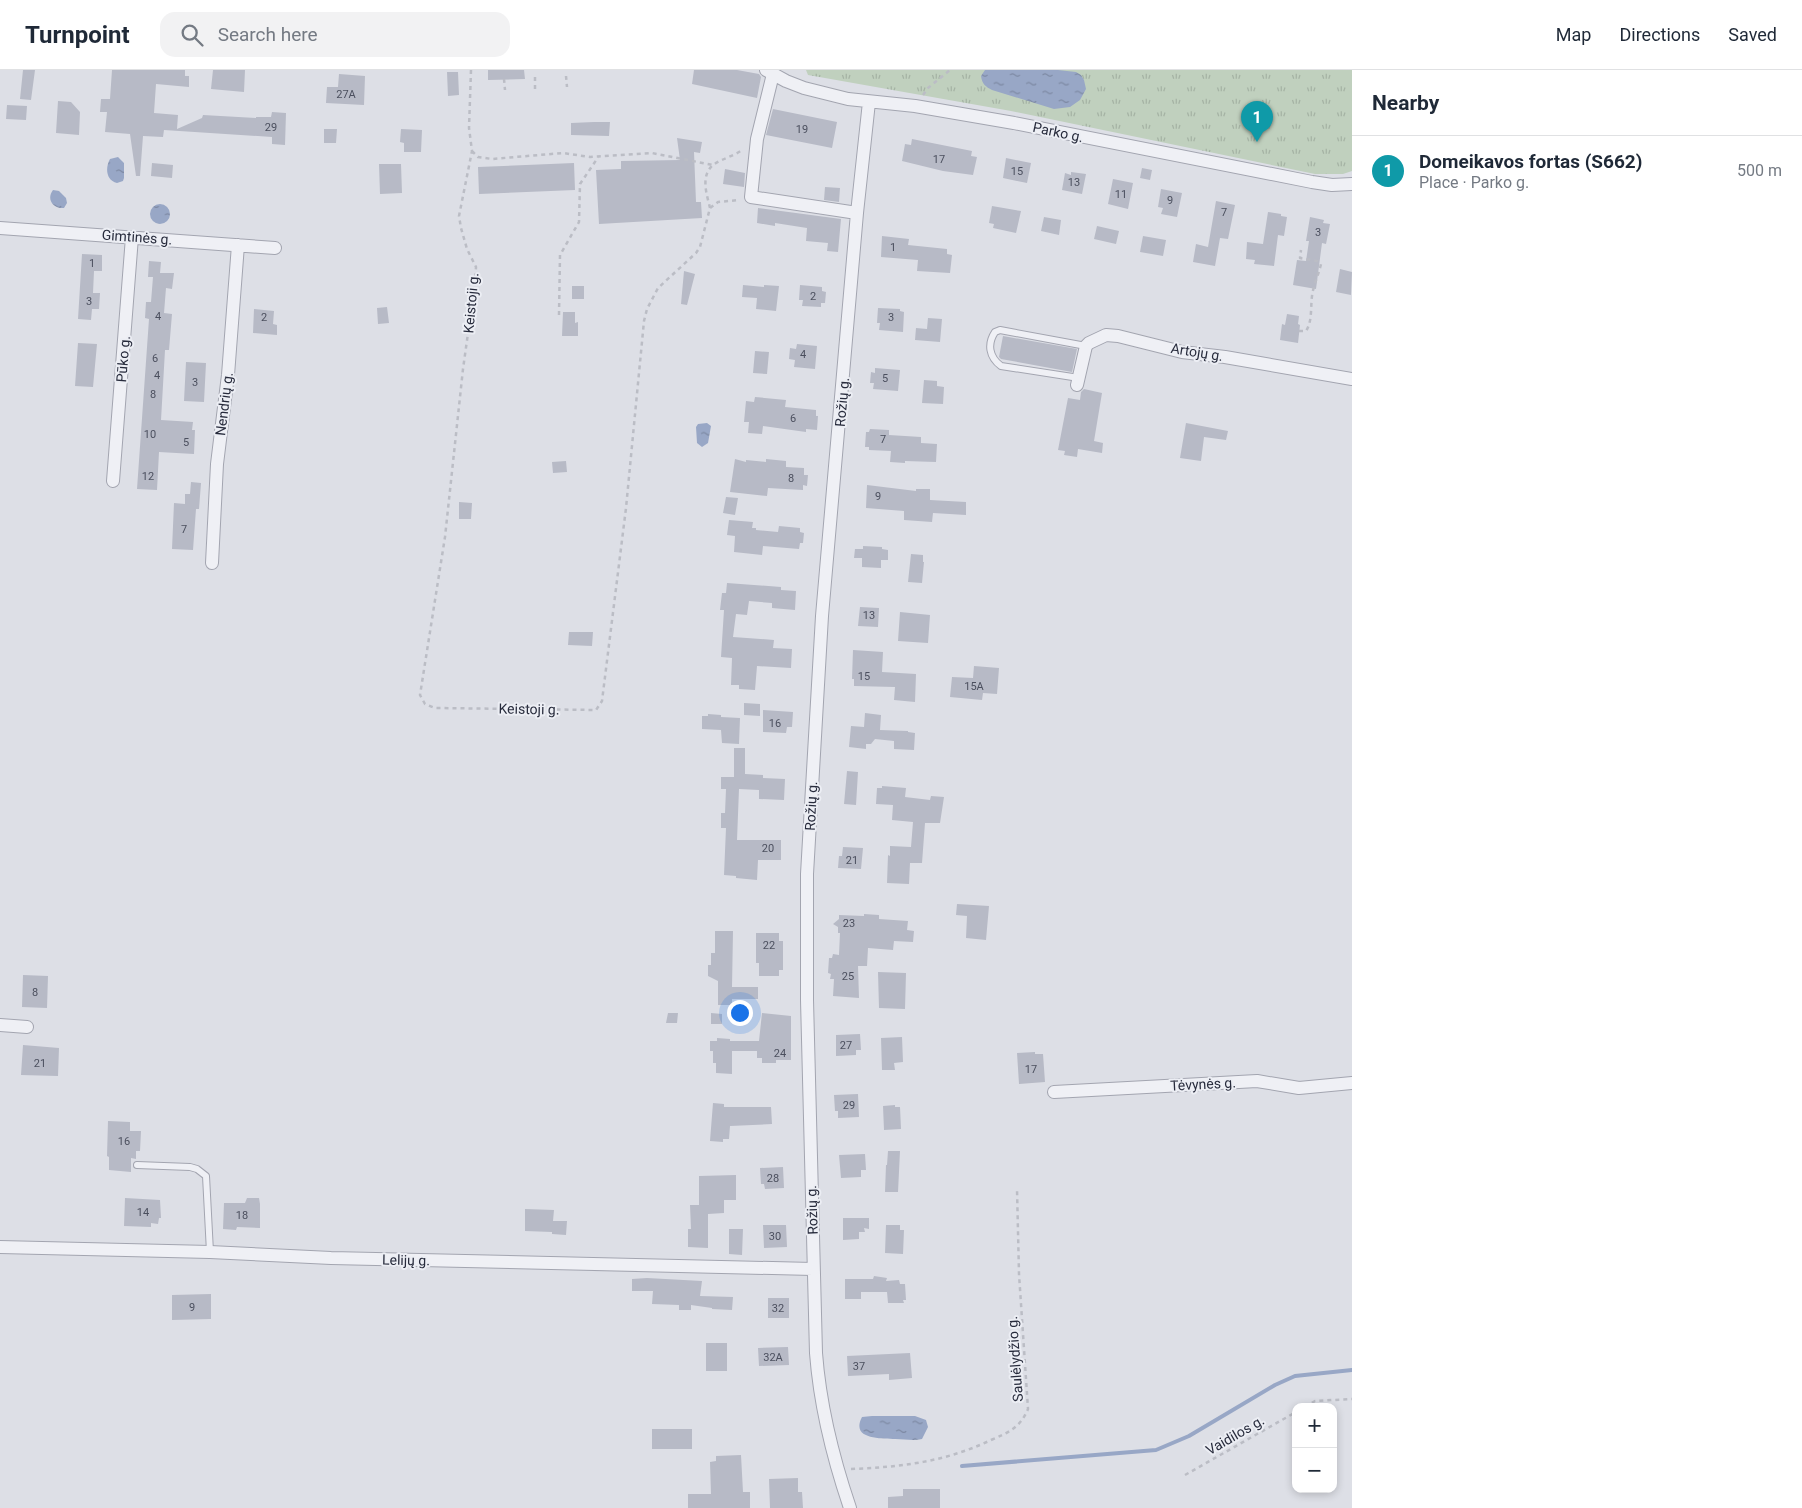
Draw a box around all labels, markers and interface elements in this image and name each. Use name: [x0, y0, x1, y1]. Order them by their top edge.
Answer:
search box: [160, 12, 510, 57]
text: Turnpoint: [25, 21, 130, 49]
icon: search: [178, 21, 206, 49]
text: Search here: [218, 23, 318, 46]
text: Map: [1556, 24, 1591, 45]
text: Directions: [1619, 24, 1700, 45]
text: Saved: [1728, 24, 1777, 45]
house number: 27A: [336, 88, 357, 101]
text: Nearby: [1372, 91, 1439, 115]
pin: 1: [1241, 101, 1273, 142]
street label: Parko g.: [1031, 119, 1085, 145]
house number: 29: [265, 121, 277, 134]
house number: 19: [796, 123, 808, 136]
text: Domeikavos fortas (S662): [1419, 150, 1642, 173]
house number: 17: [933, 153, 945, 166]
text: 1: [1383, 161, 1393, 180]
text: 500 m: [1737, 161, 1782, 180]
house number: 15: [1011, 165, 1023, 178]
text: Place · Parko g.: [1419, 173, 1529, 192]
house number: 13: [1068, 176, 1080, 189]
house number: 11: [1115, 188, 1127, 201]
house number: 9: [1167, 194, 1173, 207]
house number: 7: [1221, 206, 1227, 219]
house number: 3: [1315, 226, 1321, 239]
street label: Gimtinės g.: [101, 227, 173, 247]
house number: 1: [890, 241, 896, 254]
house number: 1: [89, 257, 95, 270]
street label: Keistoji g.: [460, 272, 482, 334]
house number: 2: [810, 290, 816, 303]
house number: 3: [86, 295, 92, 308]
house number: 4: [155, 310, 161, 323]
house number: 2: [261, 311, 267, 324]
house number: 3: [888, 311, 894, 324]
street label: Pūko g.: [113, 335, 133, 383]
street label: Artojų g.: [1170, 340, 1224, 364]
house number: 4: [800, 348, 806, 361]
house number: 6: [152, 352, 158, 365]
house number: 4: [154, 369, 160, 382]
street label: Nendrių g.: [212, 371, 236, 437]
house number: 5: [882, 372, 888, 385]
house number: 3: [192, 376, 198, 389]
street label: Rožių g.: [832, 377, 852, 427]
house number: 8: [150, 388, 156, 401]
house number: 6: [790, 412, 796, 425]
house number: 10: [144, 428, 156, 441]
house number: 7: [880, 433, 886, 446]
house number: 5: [183, 436, 189, 449]
house number: 12: [142, 470, 154, 483]
house number: 8: [788, 472, 794, 485]
house number: 9: [875, 490, 881, 503]
house number: 7: [181, 523, 187, 536]
house number: 13: [863, 609, 875, 622]
house number: 15: [858, 670, 870, 683]
house number: 15A: [964, 680, 985, 693]
street label: Keistoji g.: [498, 700, 560, 718]
house number: 16: [769, 717, 781, 730]
street label: Rožių g.: [802, 781, 820, 831]
house number: 20: [762, 842, 774, 855]
house number: 21: [846, 854, 858, 867]
house number: 23: [843, 917, 855, 930]
house number: 22: [763, 939, 775, 952]
house number: 25: [842, 970, 854, 983]
house number: 8: [32, 986, 38, 999]
your location: [727, 1000, 753, 1026]
house number: 27: [840, 1039, 852, 1052]
house number: 24: [774, 1047, 786, 1060]
house number: 21: [34, 1057, 46, 1070]
house number: 17: [1025, 1063, 1037, 1076]
street label: Tėvynės g.: [1170, 1074, 1236, 1094]
house number: 29: [843, 1099, 855, 1112]
house number: 16: [118, 1135, 130, 1148]
house number: 28: [767, 1172, 779, 1185]
street label: Rožių g.: [803, 1185, 821, 1235]
house number: 14: [137, 1206, 149, 1219]
house number: 18: [236, 1209, 248, 1222]
house number: 30: [769, 1230, 781, 1243]
street label: Lelijų g.: [382, 1252, 430, 1268]
house number: 9: [189, 1301, 195, 1314]
house number: 32: [772, 1302, 784, 1315]
street label: Saulėlydžio g.: [1004, 1316, 1026, 1402]
house number: 32A: [763, 1351, 784, 1364]
house number: 37: [853, 1360, 865, 1373]
map controls: [1292, 1403, 1337, 1493]
button: +: [1292, 1403, 1337, 1448]
street label: Vaidilos g.: [1203, 1412, 1267, 1458]
button: −: [1292, 1448, 1337, 1493]

